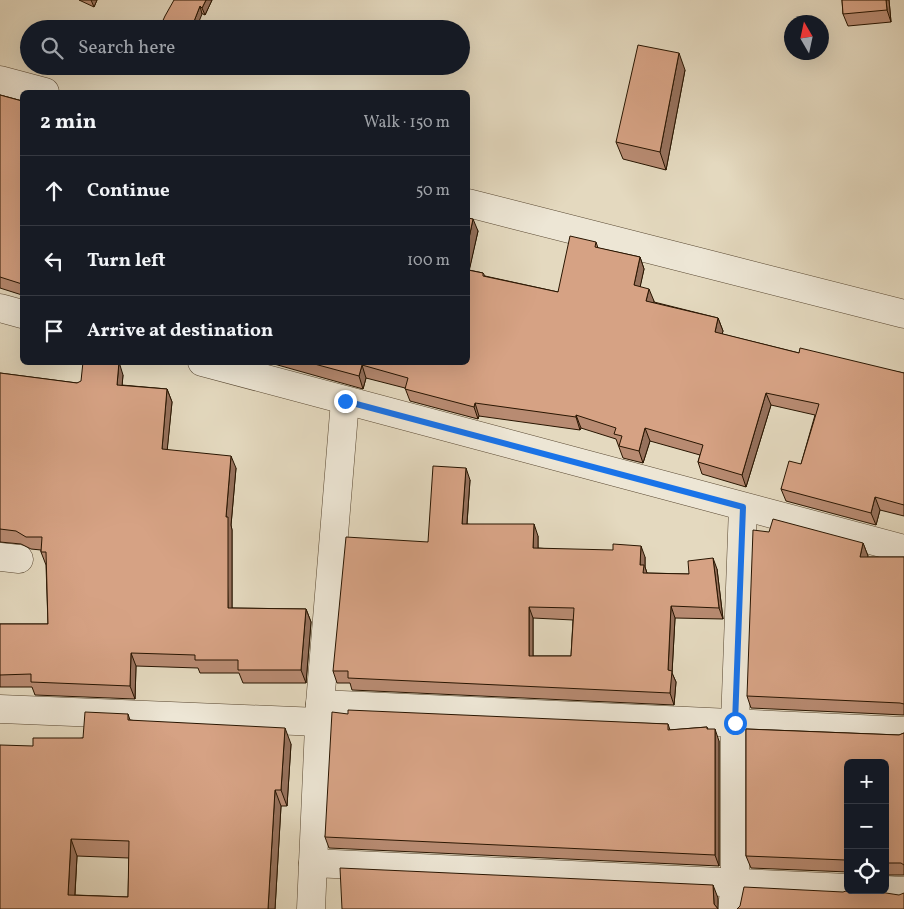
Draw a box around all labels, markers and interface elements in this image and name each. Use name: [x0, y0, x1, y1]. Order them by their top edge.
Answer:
north arrow: [784, 15, 829, 60]
search box: [20, 20, 470, 75]
icon: search: [38, 34, 66, 62]
text: Search here: [78, 35, 175, 61]
text: 2 min: [40, 108, 97, 137]
text: Walk · 150 m: [364, 112, 450, 134]
icon: ahead: [40, 177, 68, 205]
text: Continue: [87, 178, 170, 204]
text: 50 m: [416, 180, 450, 202]
icon: left: [40, 247, 68, 275]
text: Turn left: [87, 248, 166, 274]
text: 100 m: [407, 250, 450, 272]
icon: arrive: [40, 317, 68, 345]
text: Arrive at destination: [87, 318, 273, 344]
route end: [334, 390, 357, 413]
route start: [724, 712, 747, 735]
map controls: [844, 759, 889, 894]
button: +: [844, 759, 889, 804]
button: −: [844, 804, 889, 849]
button: locate: [844, 849, 889, 894]

